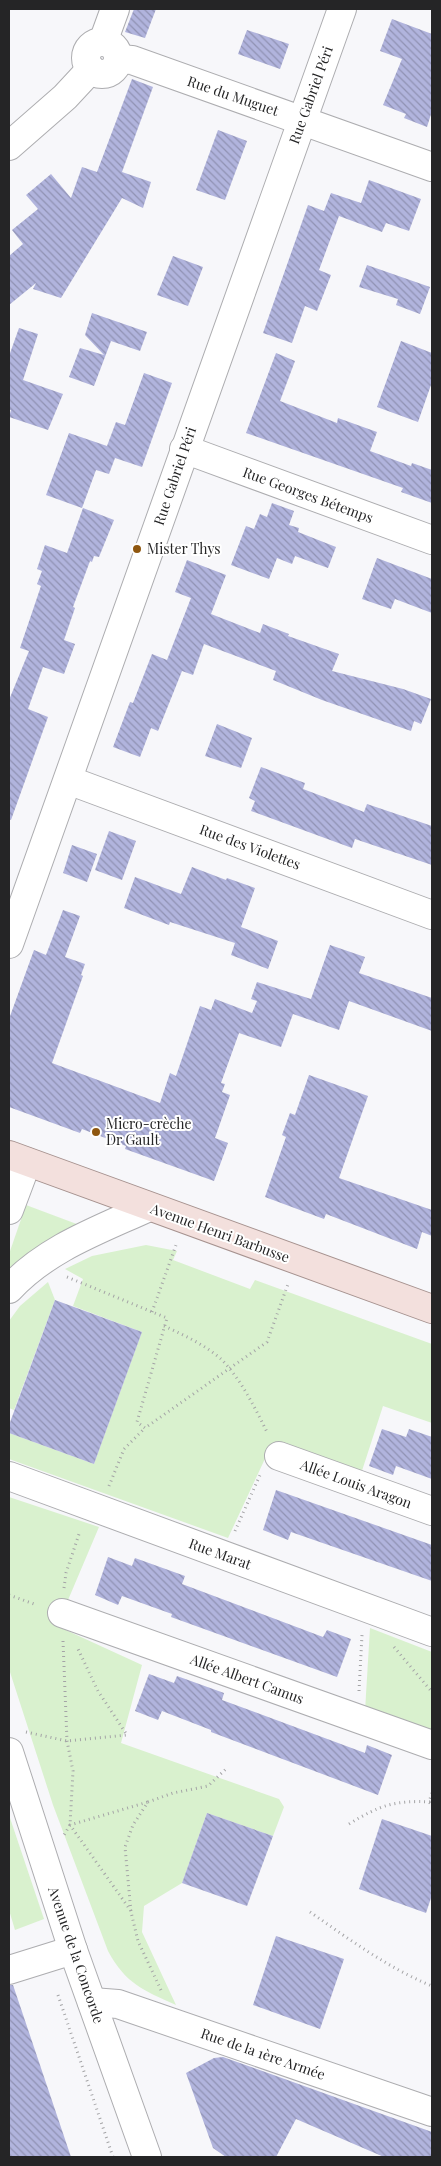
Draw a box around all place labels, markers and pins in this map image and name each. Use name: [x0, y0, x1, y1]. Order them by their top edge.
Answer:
place label: Mister Thys: [147, 539, 221, 558]
marker: Mister Thys: [131, 543, 143, 555]
place label: Micro-crèche Dr Gault: [106, 1114, 192, 1149]
marker: Micro-crèche Dr Gault: [90, 1126, 102, 1138]

